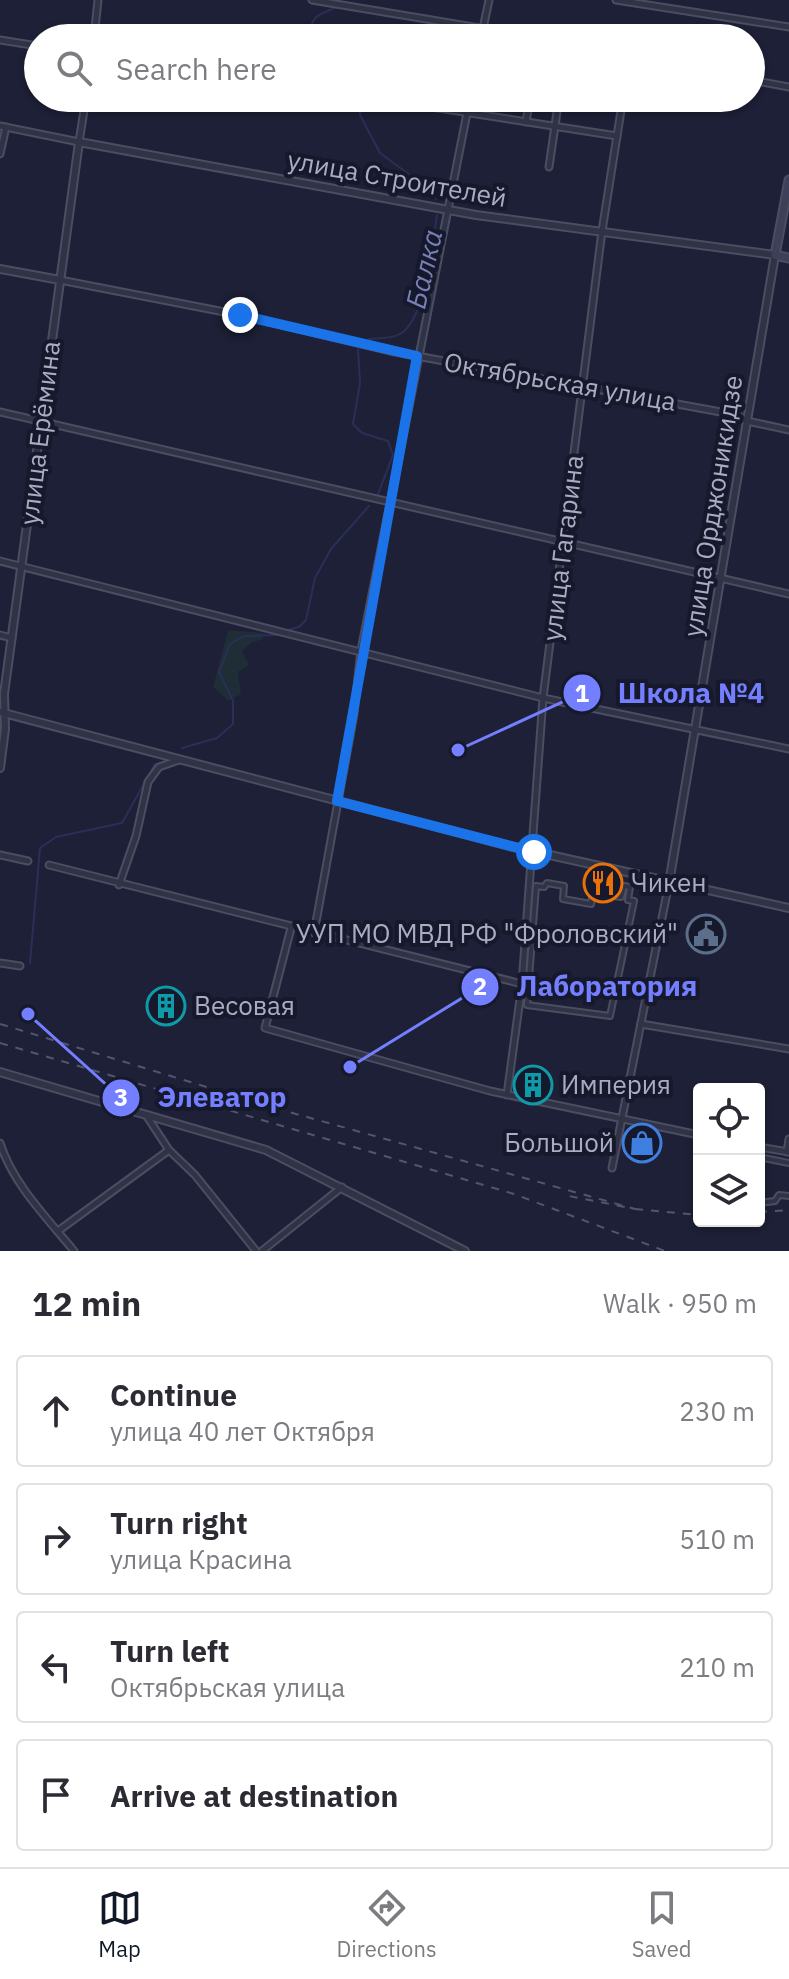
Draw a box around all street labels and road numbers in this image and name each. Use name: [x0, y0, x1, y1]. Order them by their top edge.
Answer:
street label: улица Строителей: [285, 142, 509, 214]
street label: улица Ерёмина: [11, 339, 67, 527]
street label: Октябрьская улица: [441, 344, 679, 418]
street label: улица Орджоникидзе: [675, 373, 749, 639]
street label: улица Гагарина: [534, 453, 590, 643]

